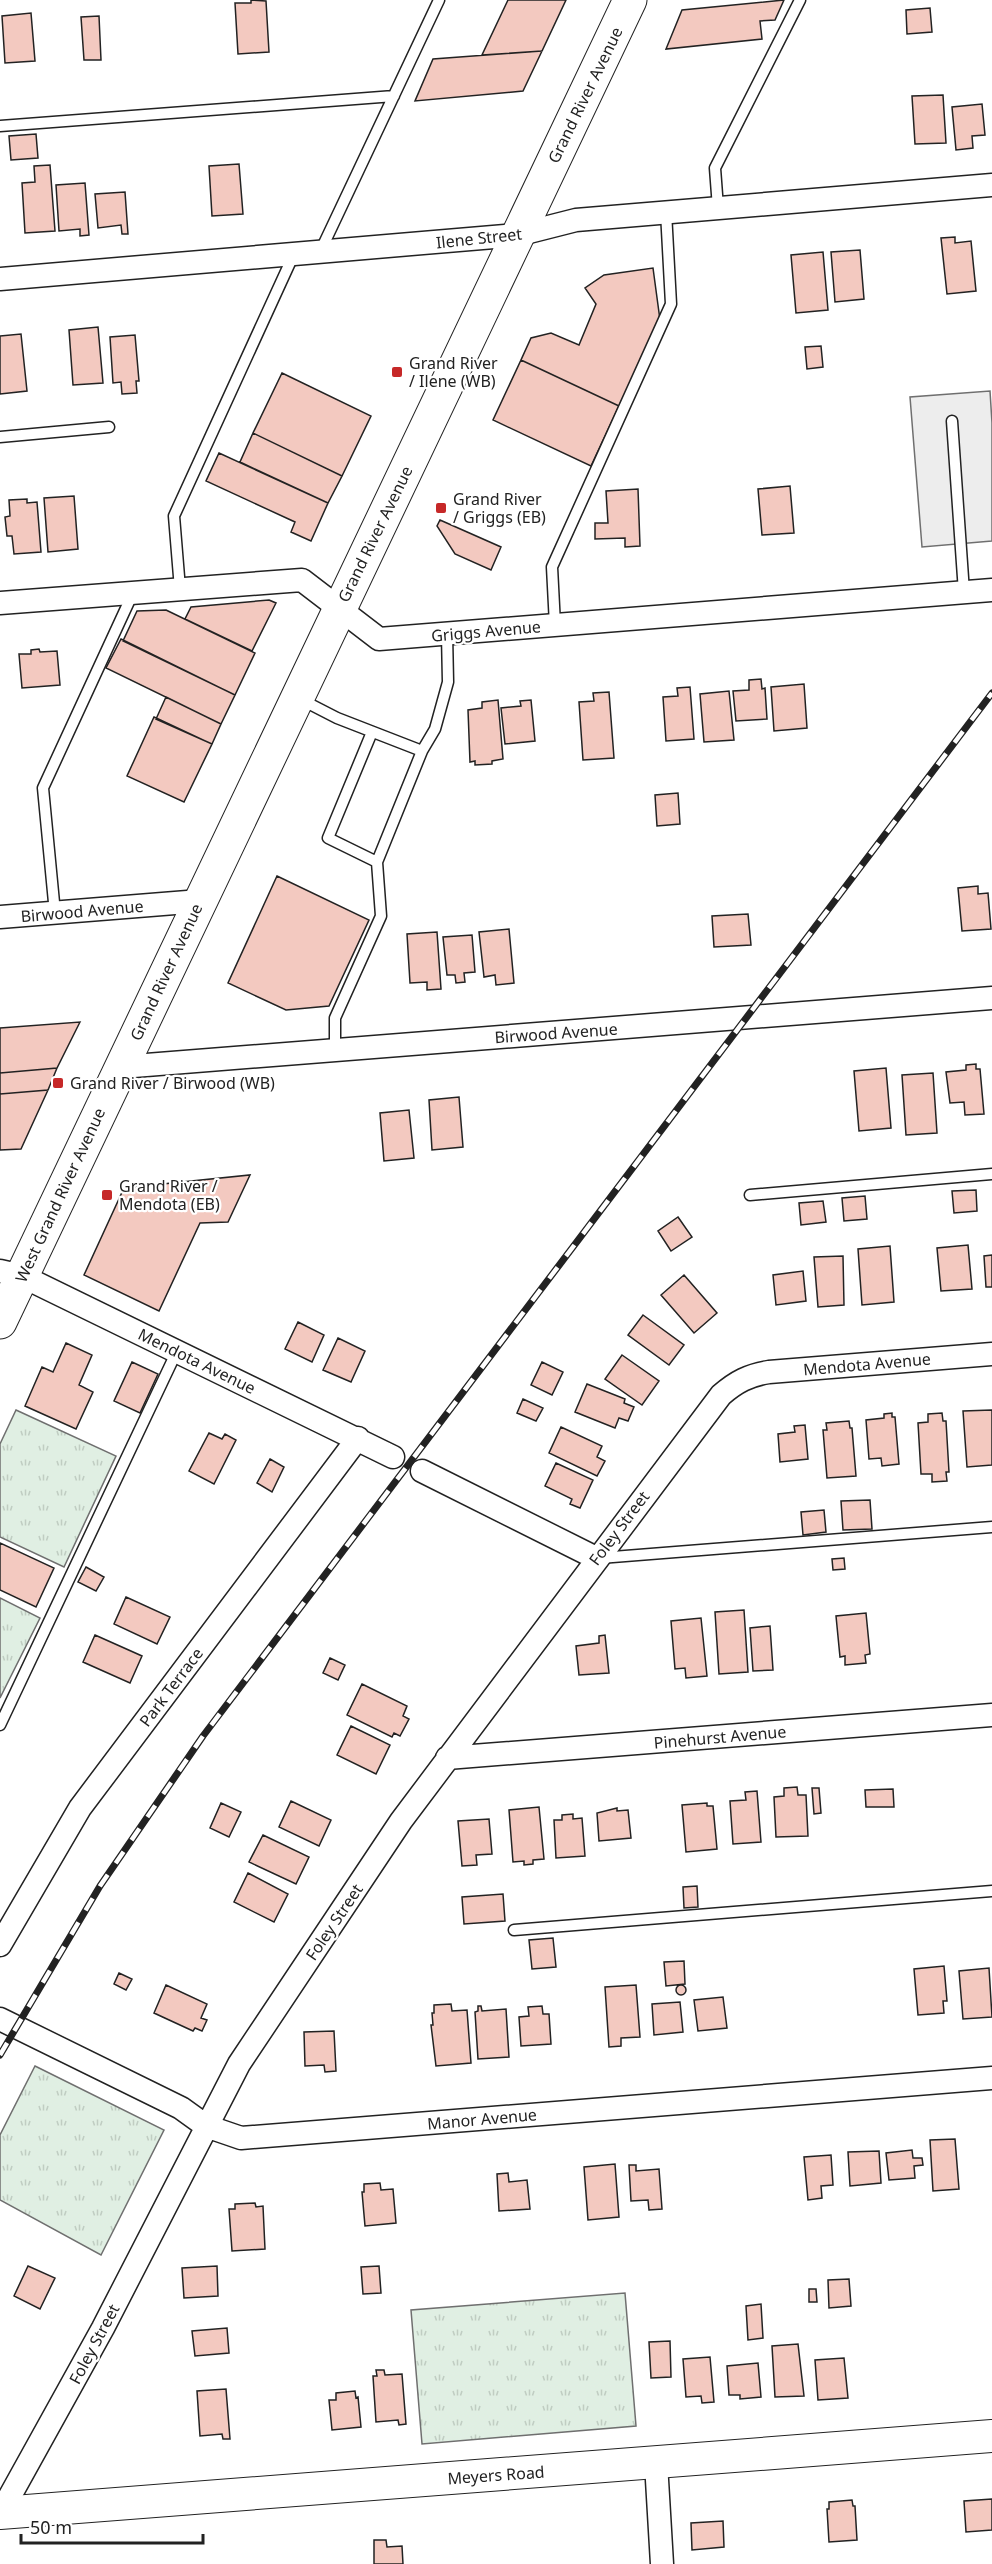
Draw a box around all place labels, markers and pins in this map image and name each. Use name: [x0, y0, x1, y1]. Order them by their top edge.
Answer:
place label: Grand River / Ilene (WB): [409, 352, 498, 392]
marker: Grand River / Ilene (WB): [390, 365, 404, 379]
place label: Grand River / Griggs (EB): [453, 488, 546, 528]
marker: Grand River / Griggs (EB): [434, 501, 448, 515]
place label: Grand River / Birwood (WB): [70, 1072, 275, 1094]
marker: Grand River / Birwood (WB): [51, 1076, 65, 1090]
place label: Grand River / Mendota (EB): [119, 1175, 220, 1215]
marker: Grand River / Mendota (EB): [100, 1188, 114, 1202]

